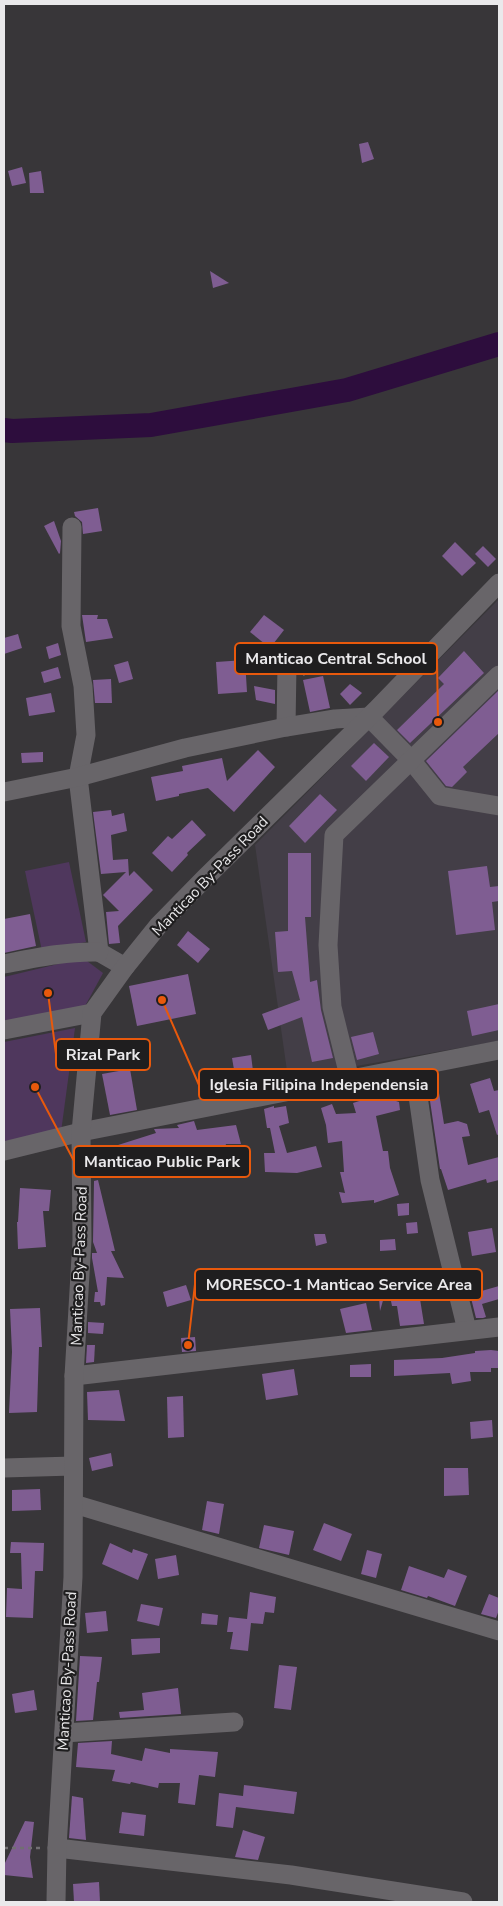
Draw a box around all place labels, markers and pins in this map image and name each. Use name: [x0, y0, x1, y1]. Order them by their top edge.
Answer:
callout: Manticao Central School: [235, 643, 437, 674]
callout: Rizal Park: [56, 1039, 150, 1070]
callout: Iglesia Filipina Independensia: [199, 1069, 438, 1100]
callout: Manticao Public Park: [74, 1146, 250, 1177]
callout: MORESCO-1 Manticao Service Area: [195, 1269, 482, 1300]

